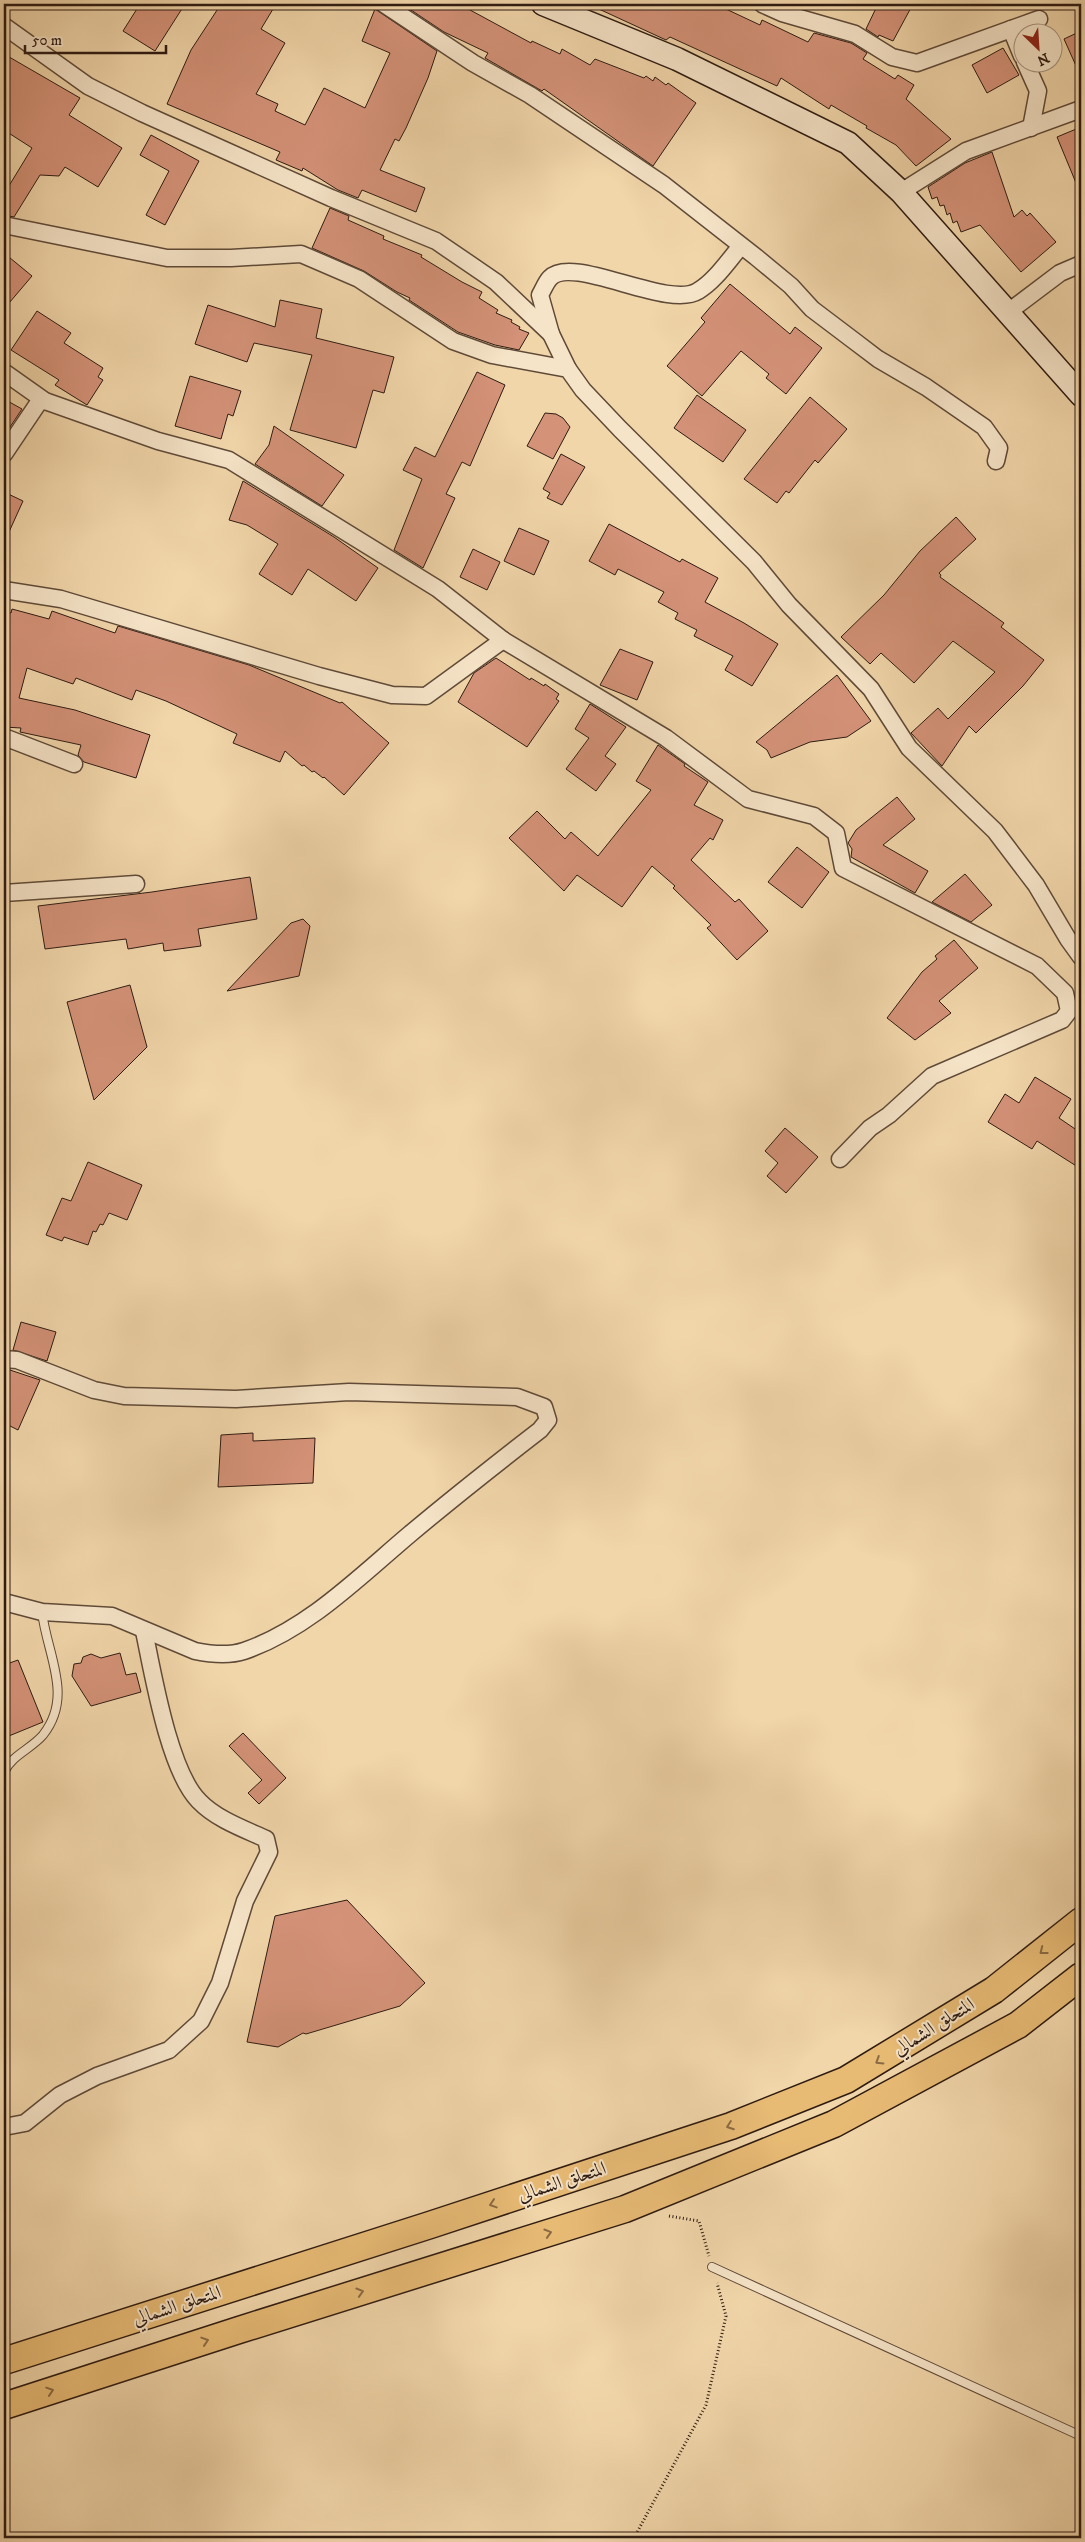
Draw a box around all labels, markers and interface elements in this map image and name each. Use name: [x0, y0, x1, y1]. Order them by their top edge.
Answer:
scale bar: [25, 22, 166, 54]
north arrow: [1012, 22, 1062, 72]
text: 50 m: [32, 31, 62, 50]
text: N: [1034, 48, 1052, 70]
one-way arrow: [1040, 1946, 1049, 1954]
street label: المتحلق الشمالي: [889, 1993, 981, 2064]
one-way arrow: [875, 2054, 884, 2064]
one-way arrow: [727, 2120, 735, 2130]
street label: المتحلق الشمالي: [515, 2157, 610, 2210]
one-way arrow: [490, 2199, 498, 2209]
one-way arrow: [544, 2229, 552, 2239]
street label: المتحلق الشمالي: [130, 2281, 225, 2334]
one-way arrow: [355, 2288, 363, 2298]
one-way arrow: [200, 2337, 208, 2347]
one-way arrow: [45, 2387, 54, 2397]

